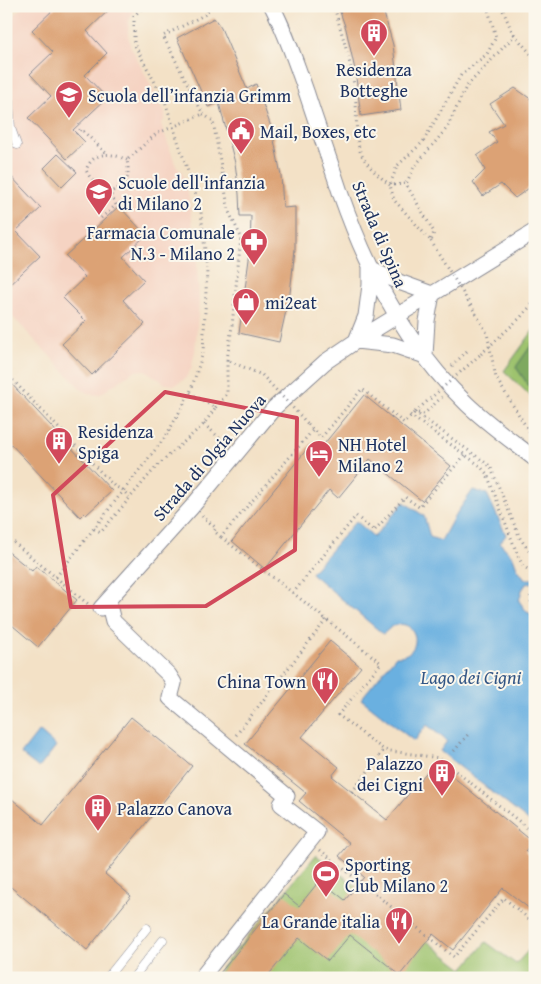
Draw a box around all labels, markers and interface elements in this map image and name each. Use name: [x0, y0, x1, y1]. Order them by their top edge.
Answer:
building icon: Residenza Botteghe: [359, 18, 389, 57]
place label: Residenza Botteghe: [336, 56, 412, 104]
school or university icon: Scuola dell’infanzia Grimm: [54, 80, 84, 119]
place label: Scuola dell’infanzia Grimm: [88, 82, 291, 109]
public building icon: Mail, Boxes, etc: [226, 116, 256, 155]
place label: Mail, Boxes, etc: [260, 118, 376, 145]
place label: Scuole dell'infanzia di Milano 2: [118, 169, 265, 217]
street label: Strada di Spina: [345, 176, 415, 292]
school or university icon: Scuole dell'infanzia di Milano 2: [84, 177, 114, 216]
place label: Farmacia Comunale N.3 - Milano 2: [87, 219, 235, 267]
pharmacy icon: Farmacia Comunale N.3 - Milano 2: [239, 227, 269, 266]
shop icon: mi2eat: [231, 287, 261, 326]
place label: mi2eat: [265, 289, 317, 316]
street label: Strada di Olgia Nuova: [146, 387, 272, 527]
place label: Residenza Spiga: [78, 418, 154, 466]
building icon: Residenza Spiga: [44, 426, 74, 465]
place label: NH Hotel Milano 2: [338, 431, 407, 479]
hotel icon: NH Hotel Milano 2: [304, 439, 334, 478]
water label: Lago dei Cigni: [420, 663, 522, 691]
restaurant icon: China Town: [310, 666, 340, 705]
place label: China Town: [217, 668, 306, 695]
place label: Palazzo dei Cigni: [357, 750, 423, 798]
building icon: Palazzo dei Cigni: [427, 758, 457, 797]
building icon: Palazzo Canova: [83, 793, 113, 832]
place label: Palazzo Canova: [117, 795, 232, 822]
place label: Sporting Club Milano 2: [345, 851, 448, 899]
sports icon: Sporting Club Milano 2: [311, 859, 341, 898]
restaurant icon: La Grande italia: [384, 906, 414, 945]
place label: La Grande italia: [262, 908, 380, 935]

